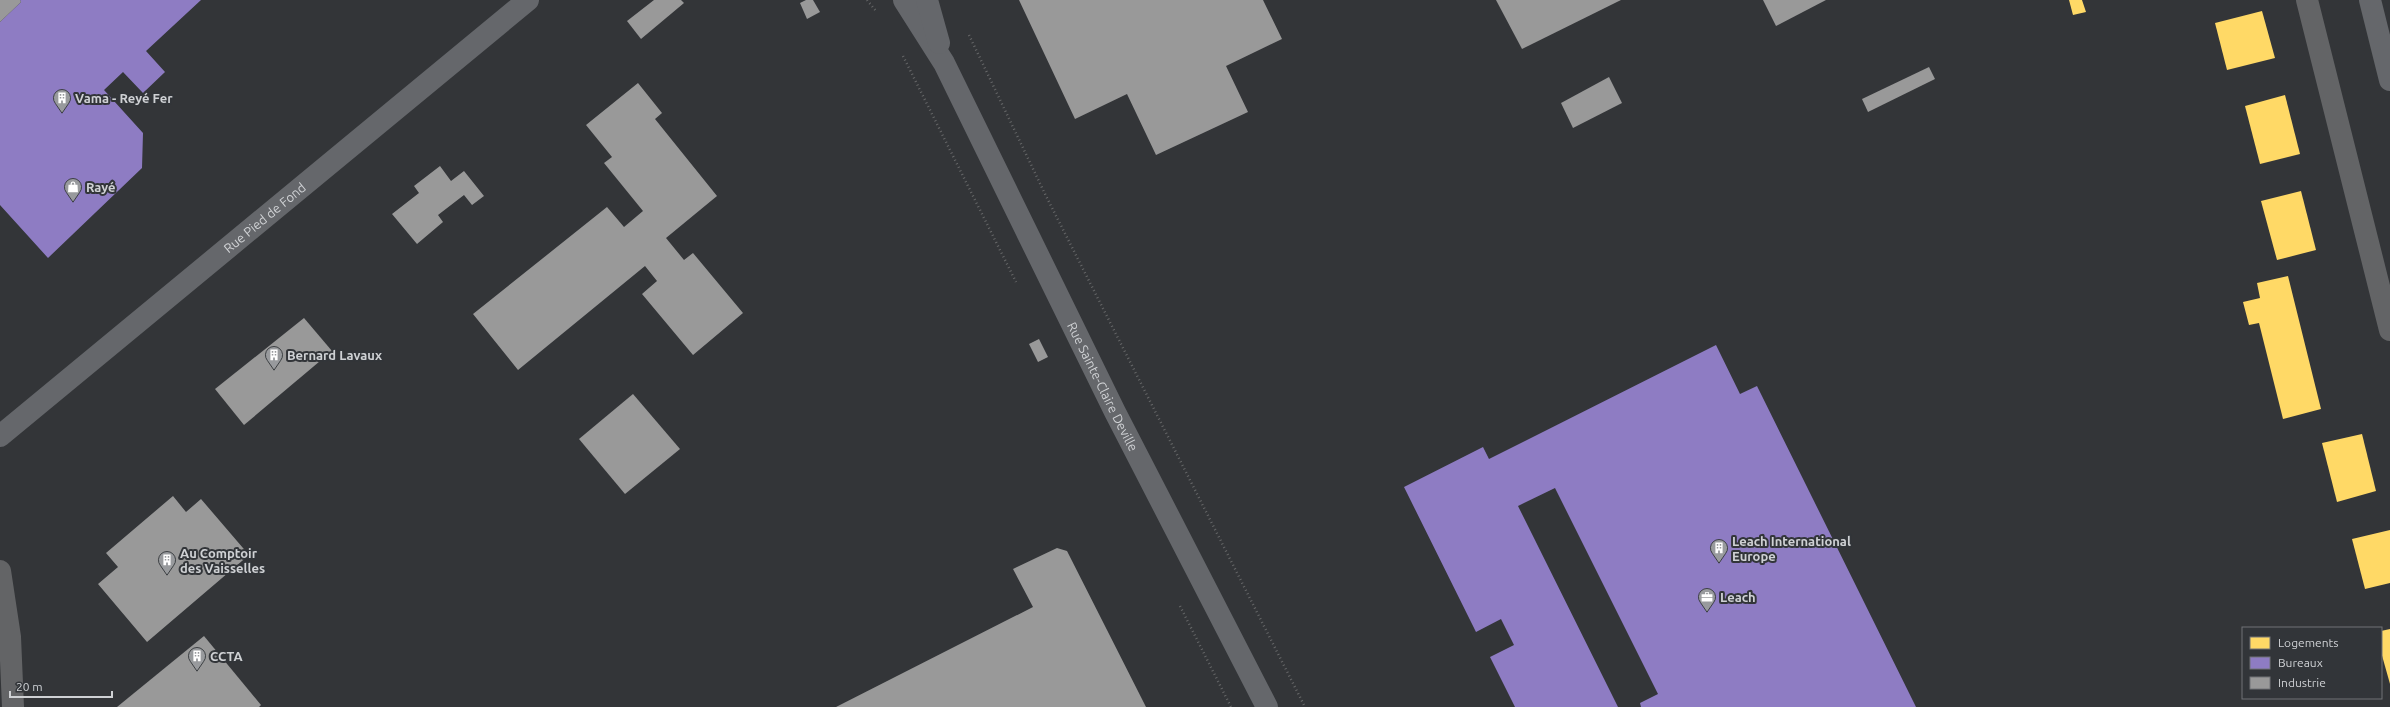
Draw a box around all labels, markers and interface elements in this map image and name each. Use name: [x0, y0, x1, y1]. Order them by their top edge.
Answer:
building icon: Vama - Reyé Fer: [52, 88, 72, 113]
place label: Vama - Reyé Fer: [75, 91, 173, 105]
shop icon: Rayé: [63, 177, 83, 202]
place label: Rayé: [86, 180, 115, 194]
street label: Rue Pied de Fond: [221, 180, 308, 255]
street label: Rue Sainte-Claire Deville: [1065, 320, 1141, 453]
building icon: Bernard Lavaux: [264, 345, 284, 370]
place label: Bernard Lavaux: [287, 348, 382, 362]
place label: Leach International Europe: [1732, 534, 1851, 563]
building icon: Leach International Europe: [1709, 538, 1729, 563]
place label: Au Comptoir des Vaisselles: [180, 546, 265, 575]
building icon: Au Comptoir des Vaisselles: [157, 550, 177, 575]
office icon: Leach: [1697, 587, 1717, 612]
place label: Leach: [1720, 590, 1756, 604]
legend: [2242, 627, 2382, 699]
text: Logements: [2278, 636, 2338, 649]
building icon: CCTA: [187, 646, 207, 671]
place label: CCTA: [210, 649, 243, 663]
text: Bureaux: [2278, 656, 2323, 669]
scale bar: [10, 673, 112, 699]
text: Industrie: [2278, 676, 2326, 689]
text: 20 m: [16, 680, 43, 693]

